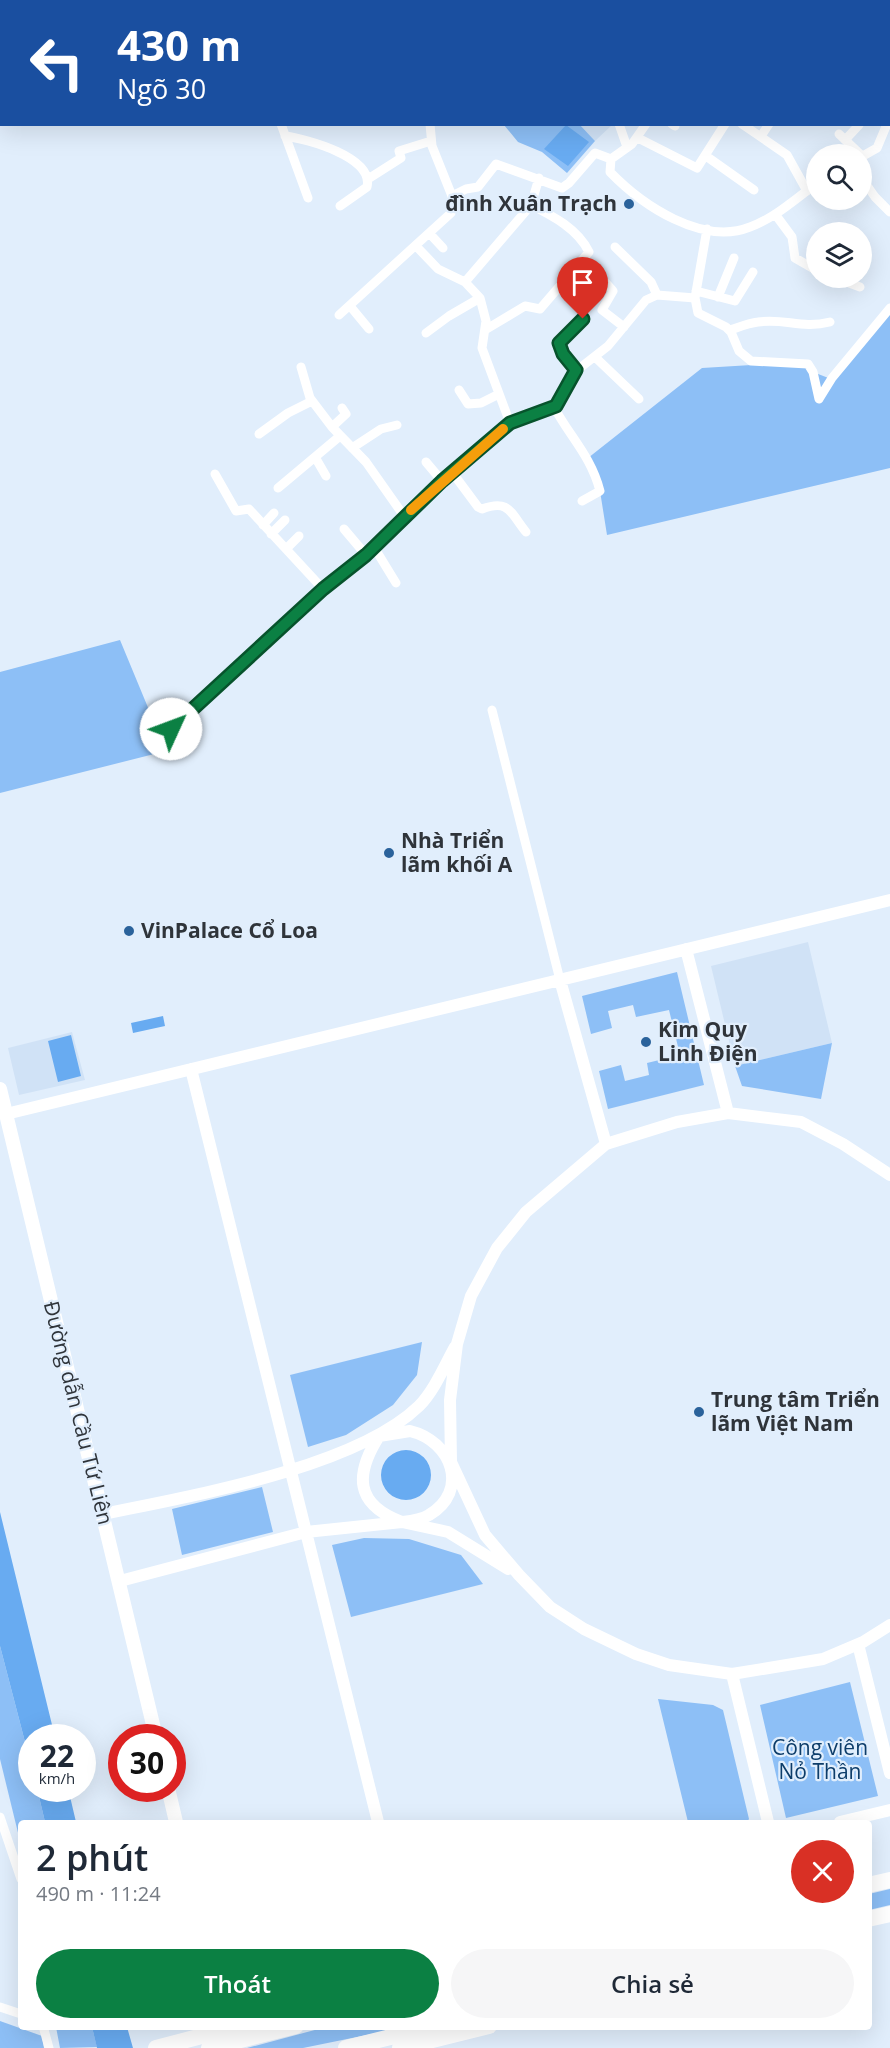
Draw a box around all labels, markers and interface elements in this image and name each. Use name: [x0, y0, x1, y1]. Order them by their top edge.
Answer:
text: 430 m: [117, 16, 241, 73]
icon: left: [18, 24, 96, 102]
text: Ngõ 30: [117, 70, 206, 107]
map controls: [806, 144, 872, 288]
button: search: [806, 144, 872, 210]
place label: đình Xuân Trạch: [445, 189, 617, 217]
marker: đình Xuân Trạch: [622, 197, 636, 211]
button: layers: [806, 222, 872, 288]
pin: [557, 257, 608, 319]
icon: arrive: [566, 266, 599, 299]
position arrow: [139, 697, 203, 761]
place label: Nhà Triển lãm khối A: [401, 826, 513, 878]
marker: Nhà Triển lãm khối A: [382, 846, 396, 860]
place label: VinPalace Cổ Loa: [141, 916, 318, 944]
marker: VinPalace Cổ Loa: [122, 924, 136, 938]
place label: Kim Quy Linh Điện: [658, 1015, 758, 1067]
marker: Kim Quy Linh Điện: [639, 1035, 653, 1049]
street label: Đường dẫn Cầu Tứ Liên: [38, 1298, 120, 1528]
place label: Trung tâm Triển lãm Việt Nam: [711, 1385, 880, 1437]
marker: Trung tâm Triển lãm Việt Nam: [692, 1405, 706, 1419]
speed limit sign: 30: [108, 1724, 186, 1802]
park label: Công viên Nỏ Thần: [772, 1733, 868, 1785]
text: 22: [40, 1735, 74, 1776]
text: km/h: [39, 1768, 75, 1788]
text: 2 phút: [36, 1833, 148, 1882]
button: close: [791, 1840, 854, 1903]
text: 490 m · 11:24: [36, 1880, 161, 1907]
button: Thoát: [36, 1949, 439, 2018]
button: Chia sẻ: [451, 1949, 854, 2018]

